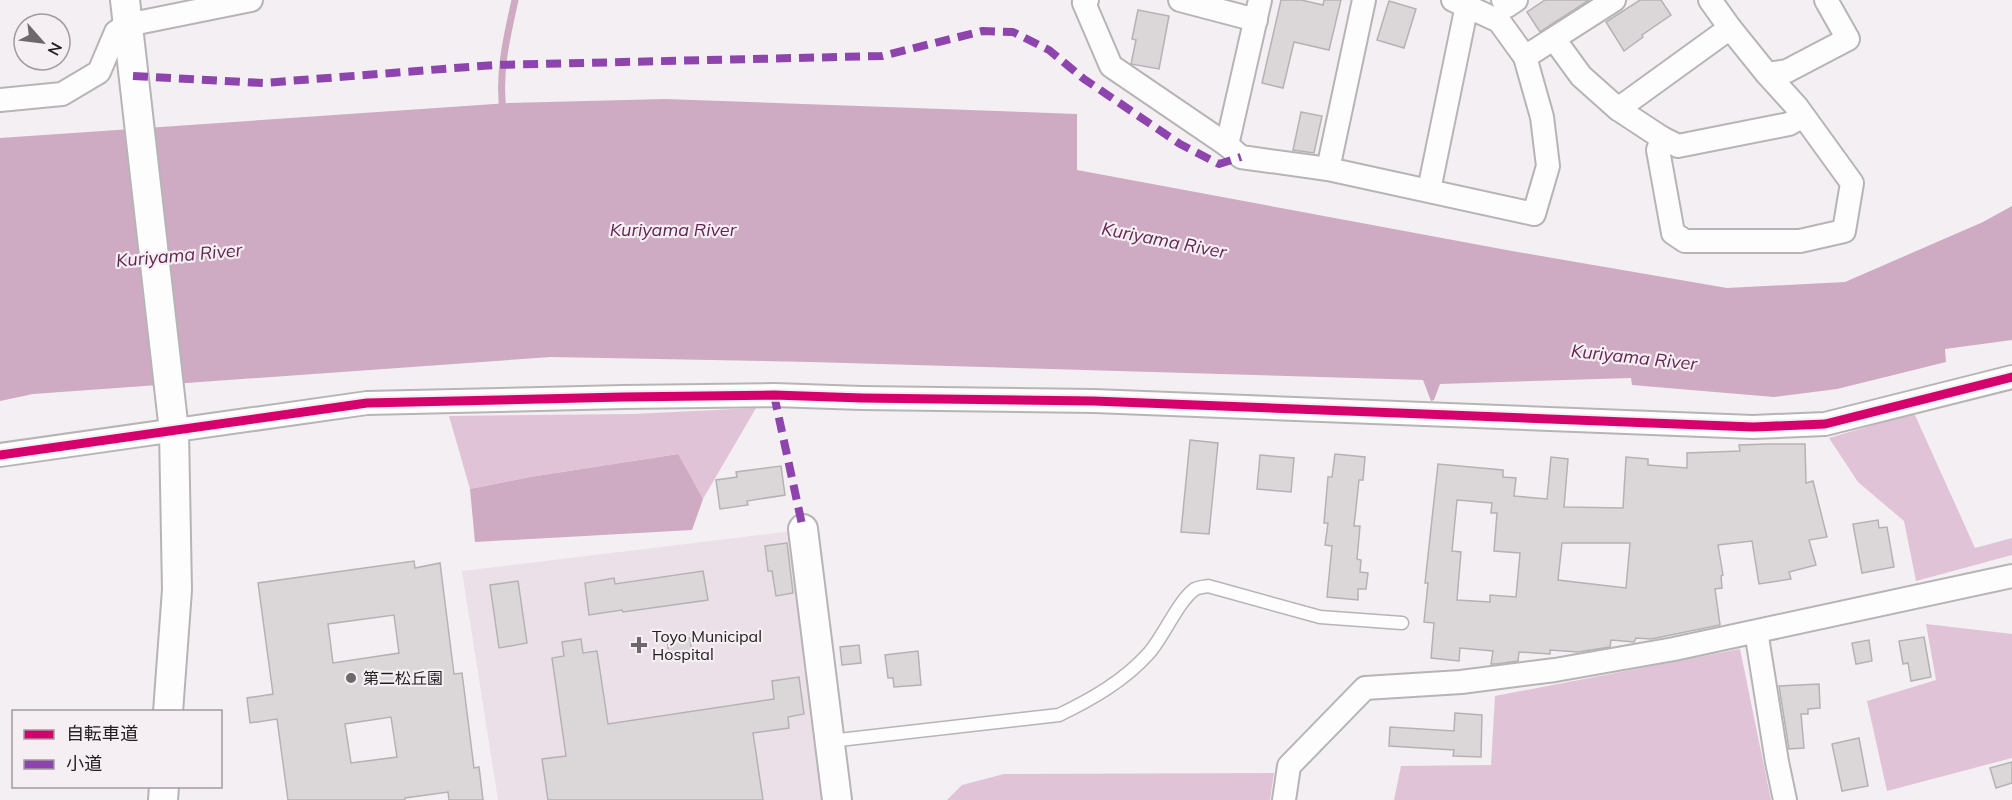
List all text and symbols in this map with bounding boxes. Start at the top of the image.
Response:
north arrow [12,12,72,72]
text: N [44,39,67,59]
water label: Kuriyama River [1100,217,1230,264]
water label: Kuriyama River [610,218,738,241]
water label: Kuriyama River [115,238,244,272]
water label: Kuriyama River [1570,339,1700,375]
place label: Toyo Municipal Hospital [652,626,762,664]
marker: Toyo Municipal Hospital [630,636,648,654]
place label: 第二松丘園 [363,668,443,688]
marker: 第二松丘園 [344,671,358,685]
legend [12,710,222,788]
text: 自転車道 [66,722,138,745]
text: 小道 [66,752,102,775]

